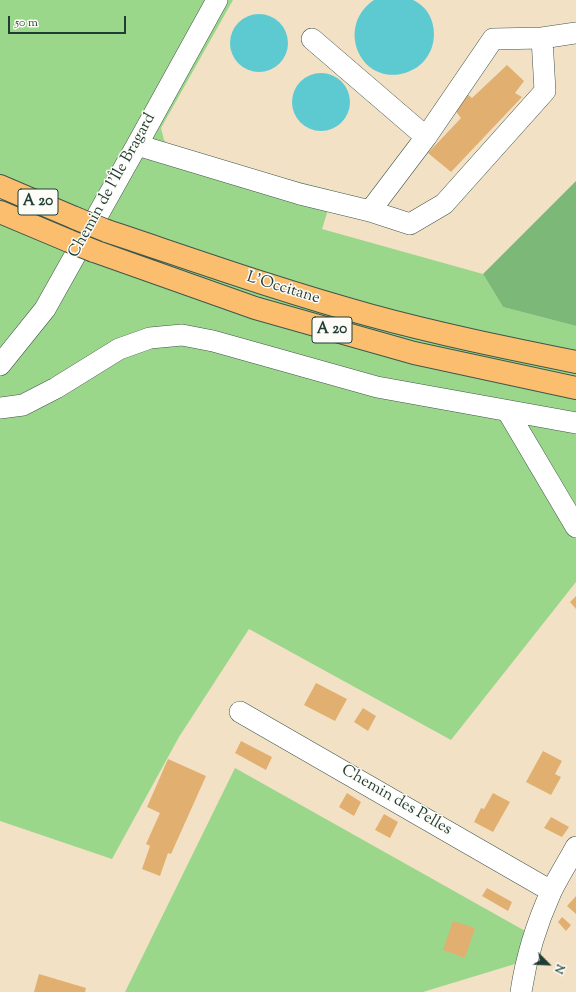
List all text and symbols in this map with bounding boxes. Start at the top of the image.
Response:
scale bar [10,8,128,34]
text: 50 m [15,14,38,32]
street label: Chemin de l'Île Bragard [65,110,161,262]
road number: A 20 [18,189,58,215]
street label: L'Occitane [244,269,322,309]
road number: A 20 [312,317,352,343]
street label: Chemin des Pelles [337,762,455,840]
north arrow [528,944,568,984]
text: N [550,962,568,976]

